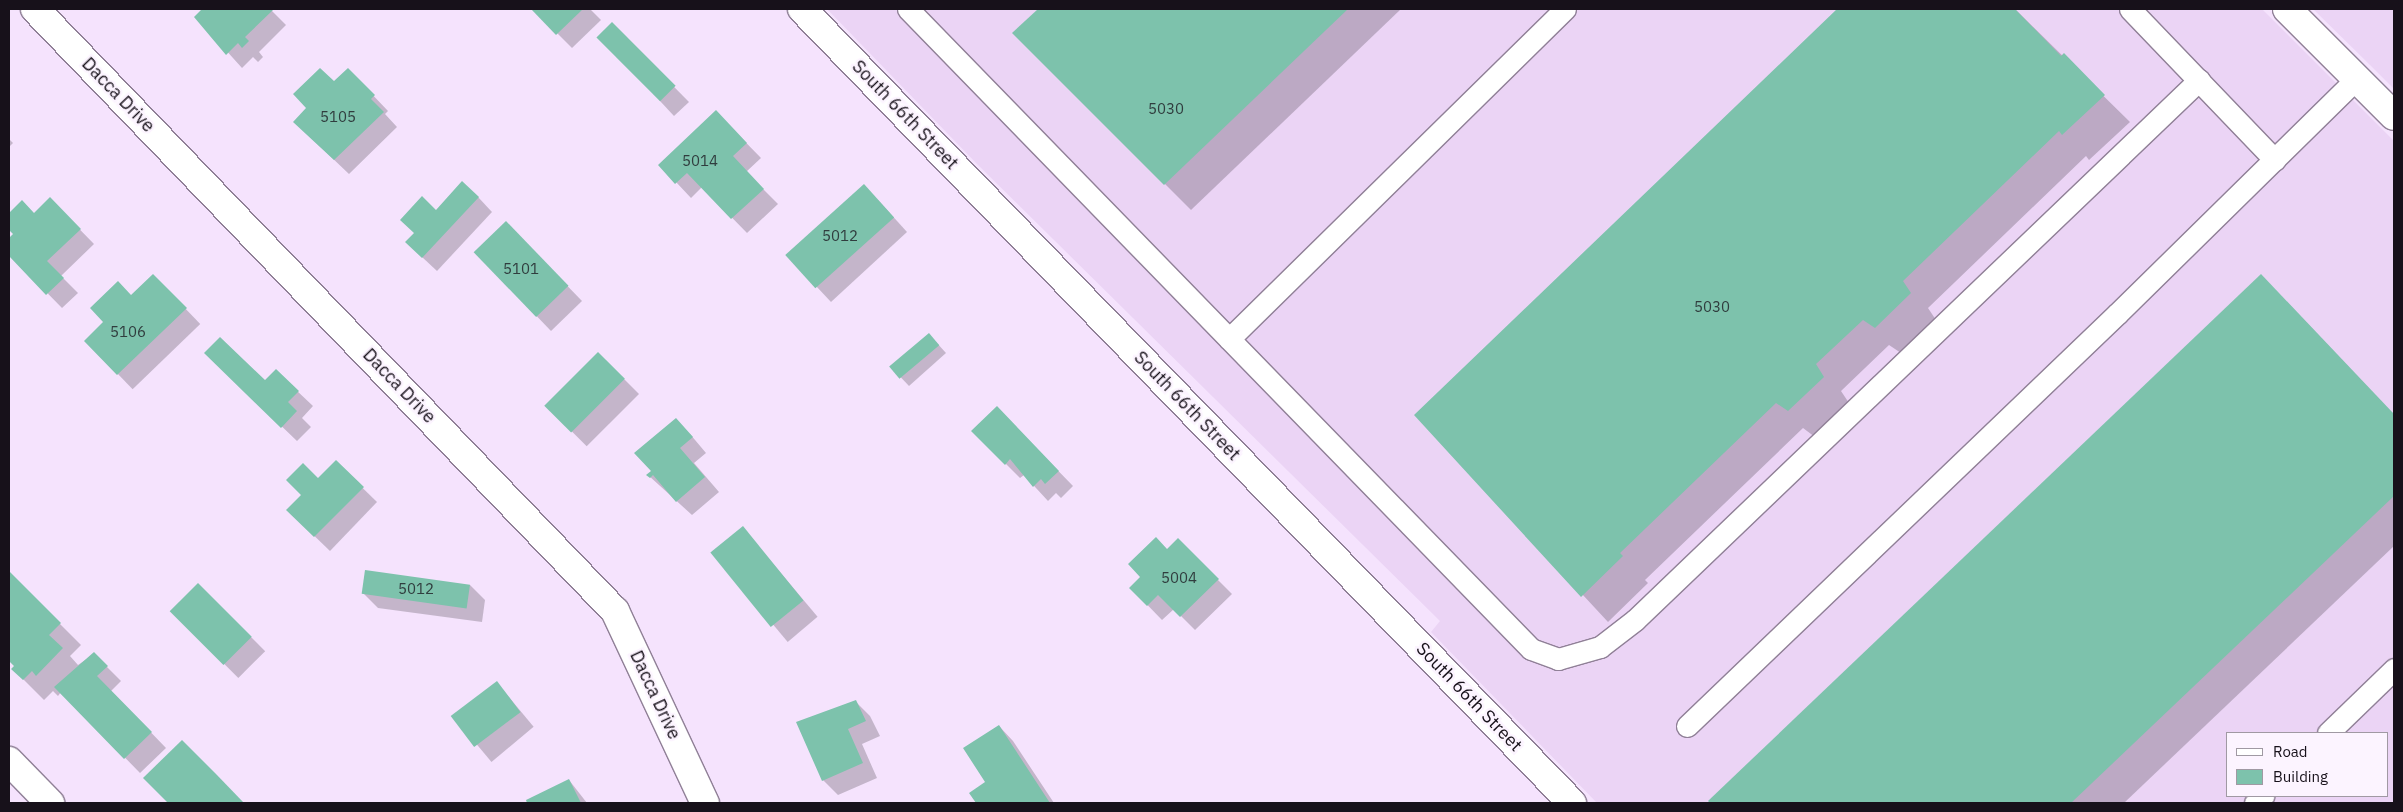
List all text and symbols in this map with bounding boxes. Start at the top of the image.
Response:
street label: Dacca Drive [77,53,159,137]
street label: South 66th Street [847,56,963,174]
house number: 5030 [1148,100,1184,118]
house number: 5105 [320,108,356,126]
house number: 5014 [682,152,718,170]
house number: 5012 [822,227,858,245]
house number: 5101 [503,260,539,278]
house number: 5030 [1694,298,1730,316]
house number: 5106 [110,323,146,341]
street label: Dacca Drive [358,344,440,428]
street label: South 66th Street [1129,347,1245,465]
house number: 5004 [1161,569,1197,587]
house number: 5012 [398,580,434,598]
street label: South 66th Street [1411,638,1527,756]
street label: Dacca Drive [625,647,685,743]
legend [2226,732,2388,797]
text: Road [2273,742,2308,761]
text: Building [2273,767,2328,786]

